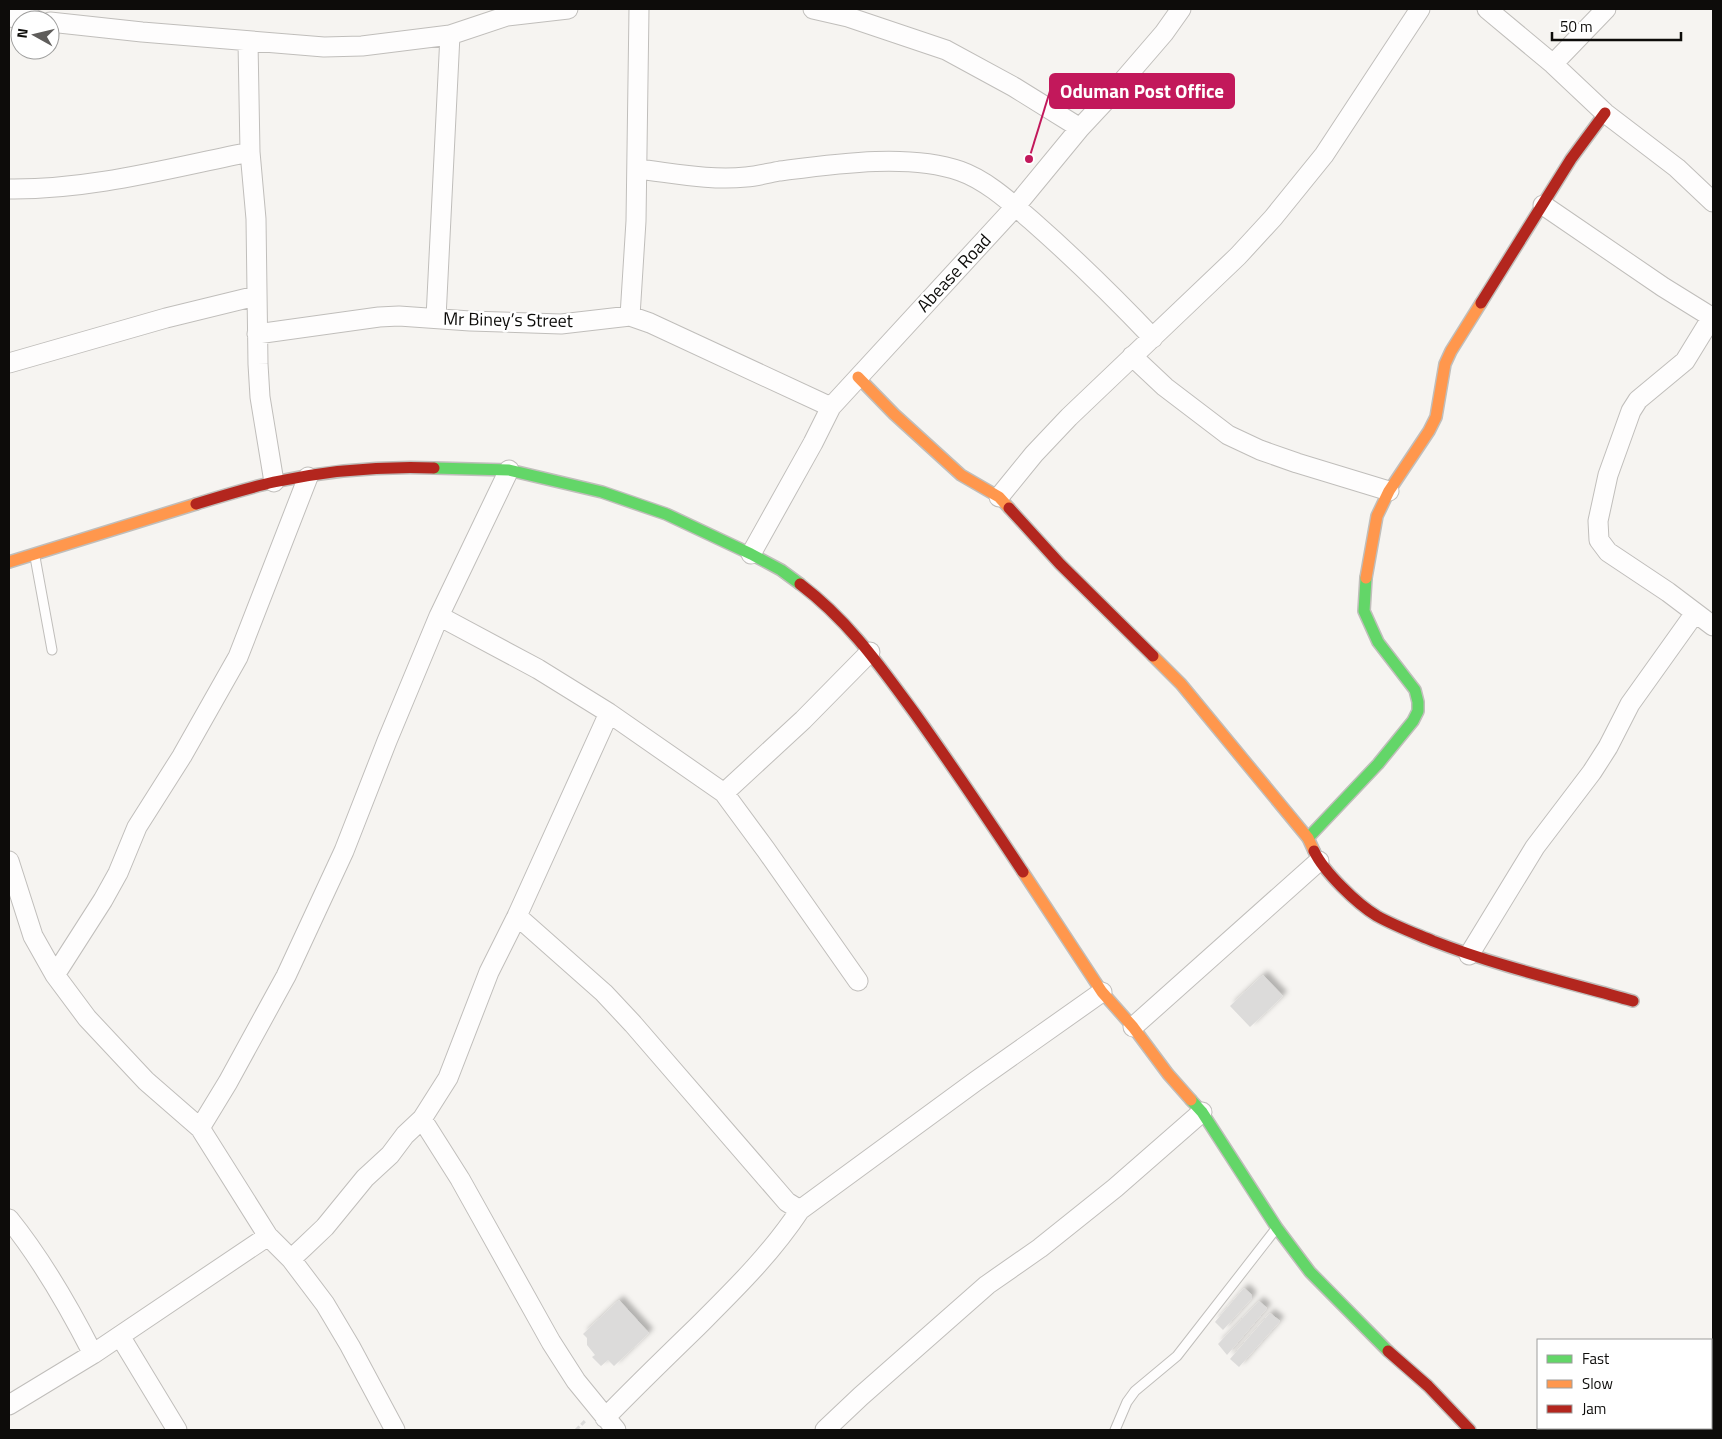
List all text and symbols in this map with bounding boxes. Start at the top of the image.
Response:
north arrow [10,10,60,60]
scale bar [1552,10,1681,42]
text: 50 m [1560,15,1593,38]
text: N [11,27,33,39]
callout: Oduman Post Office [1050,74,1234,108]
text: Oduman Post Office [1060,76,1224,105]
street label: Abease Road [910,227,997,318]
street label: Mr Biney’s Street [443,305,574,334]
legend [1537,1339,1712,1429]
text: Fast [1582,1347,1610,1370]
text: Slow [1582,1372,1613,1395]
text: Jam [1582,1397,1606,1420]

